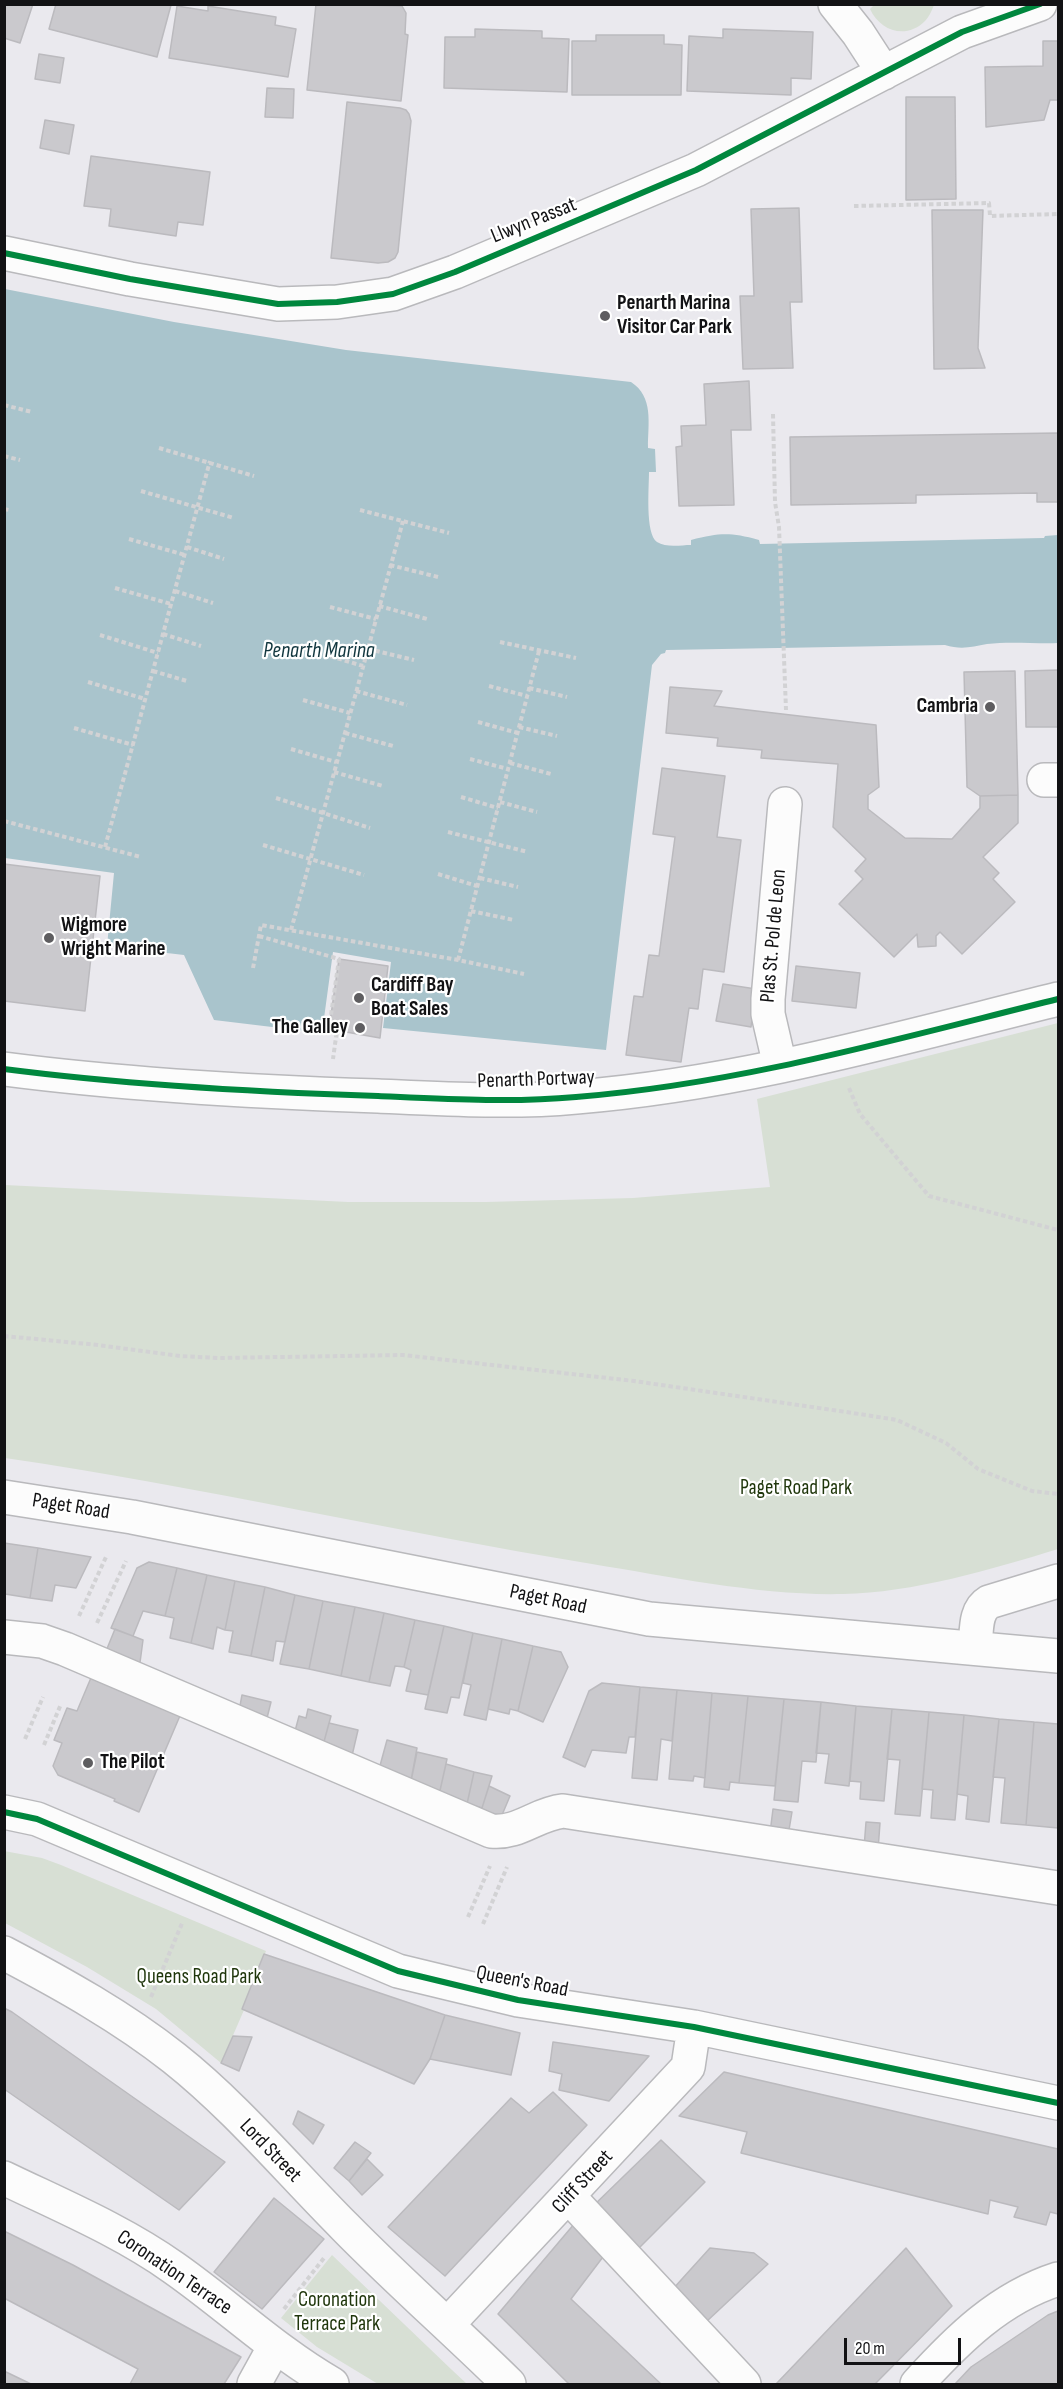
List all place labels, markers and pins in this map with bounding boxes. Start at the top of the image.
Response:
place label: Penarth Marina Visitor Car Park [617,291,732,341]
marker: Penarth Marina Visitor Car Park [598,309,612,323]
place label: Cambria [916,694,978,720]
marker: Cambria [983,700,997,714]
place label: Wigmore Wright Marine [61,913,166,963]
marker: Wigmore Wright Marine [42,931,56,945]
place label: Cardiff Bay Boat Sales [371,973,454,1023]
marker: Cardiff Bay Boat Sales [352,991,366,1005]
place label: The Galley [272,1015,348,1041]
marker: The Galley [353,1021,367,1035]
place label: The Pilot [100,1750,165,1776]
marker: The Pilot [81,1756,95,1770]

